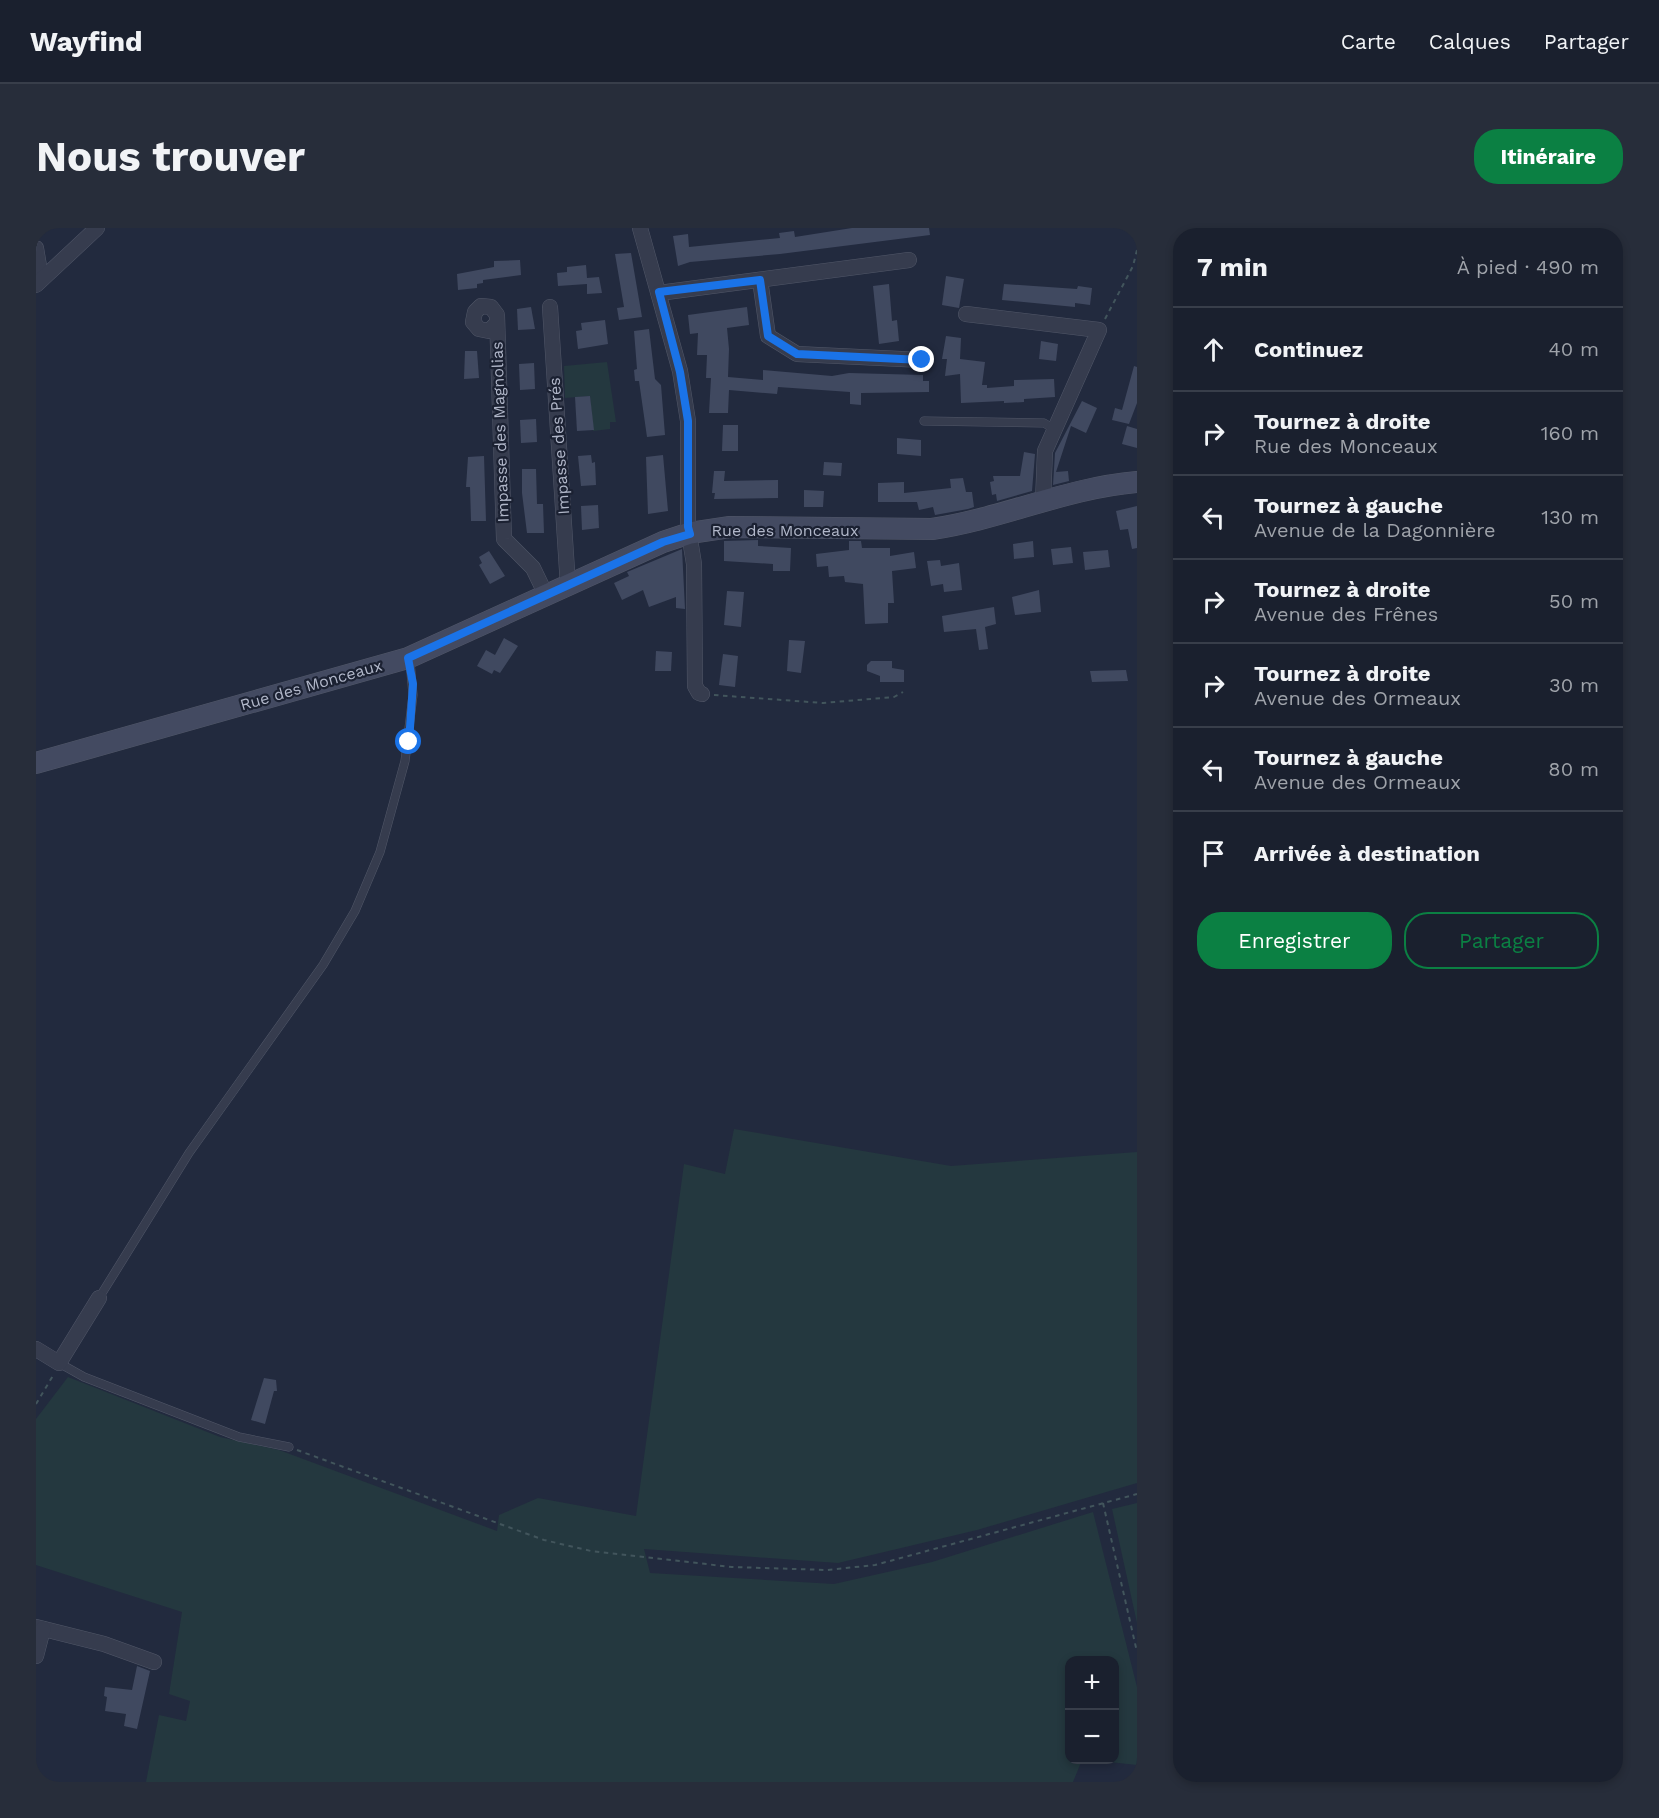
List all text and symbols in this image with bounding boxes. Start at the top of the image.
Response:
text: Wayfind [30,25,143,58]
text: Carte [1341,29,1396,54]
text: Calques [1429,29,1511,54]
text: Partager [1544,29,1629,54]
button: Itinéraire [1474,129,1623,184]
text: Nous trouver [36,132,305,181]
text: 7 min [1197,252,1268,282]
text: À pied · 490 m [1457,255,1599,279]
icon: ahead [1197,333,1230,366]
text: Continuez [1254,337,1363,362]
text: 40 m [1548,337,1599,361]
street label: Impasse des Magnolias [487,341,513,523]
route end [908,346,934,372]
street label: Impasse des Prés [545,377,573,515]
text: Tournez à droite [1254,409,1431,434]
icon: right [1197,417,1230,450]
text: 160 m [1541,421,1599,445]
text: Rue des Monceaux [1254,434,1438,458]
text: Tournez à gauche [1254,493,1443,518]
icon: left [1197,501,1230,534]
text: 130 m [1541,505,1599,529]
text: Avenue de la Dagonnière [1254,518,1496,542]
street label: Rue des Monceaux [712,521,858,540]
text: Tournez à droite [1254,577,1431,602]
icon: right [1197,585,1230,618]
text: 50 m [1549,589,1599,613]
text: Avenue des Frênes [1254,602,1438,626]
street label: Rue des Monceaux [238,656,384,714]
text: Tournez à droite [1254,661,1431,686]
icon: right [1197,669,1230,702]
text: 30 m [1549,673,1599,697]
text: Avenue des Ormeaux [1254,686,1461,710]
route start [395,728,421,754]
text: Tournez à gauche [1254,745,1443,770]
icon: left [1197,753,1230,786]
text: 80 m [1548,757,1599,781]
text: Avenue des Ormeaux [1254,770,1461,794]
icon: arrive [1197,837,1230,870]
text: Arrivée à destination [1254,841,1480,866]
button: Enregistrer [1197,912,1392,969]
button: Partager [1404,912,1599,969]
map controls [1065,1656,1119,1764]
button: + [1065,1656,1119,1710]
button: − [1065,1710,1119,1764]

